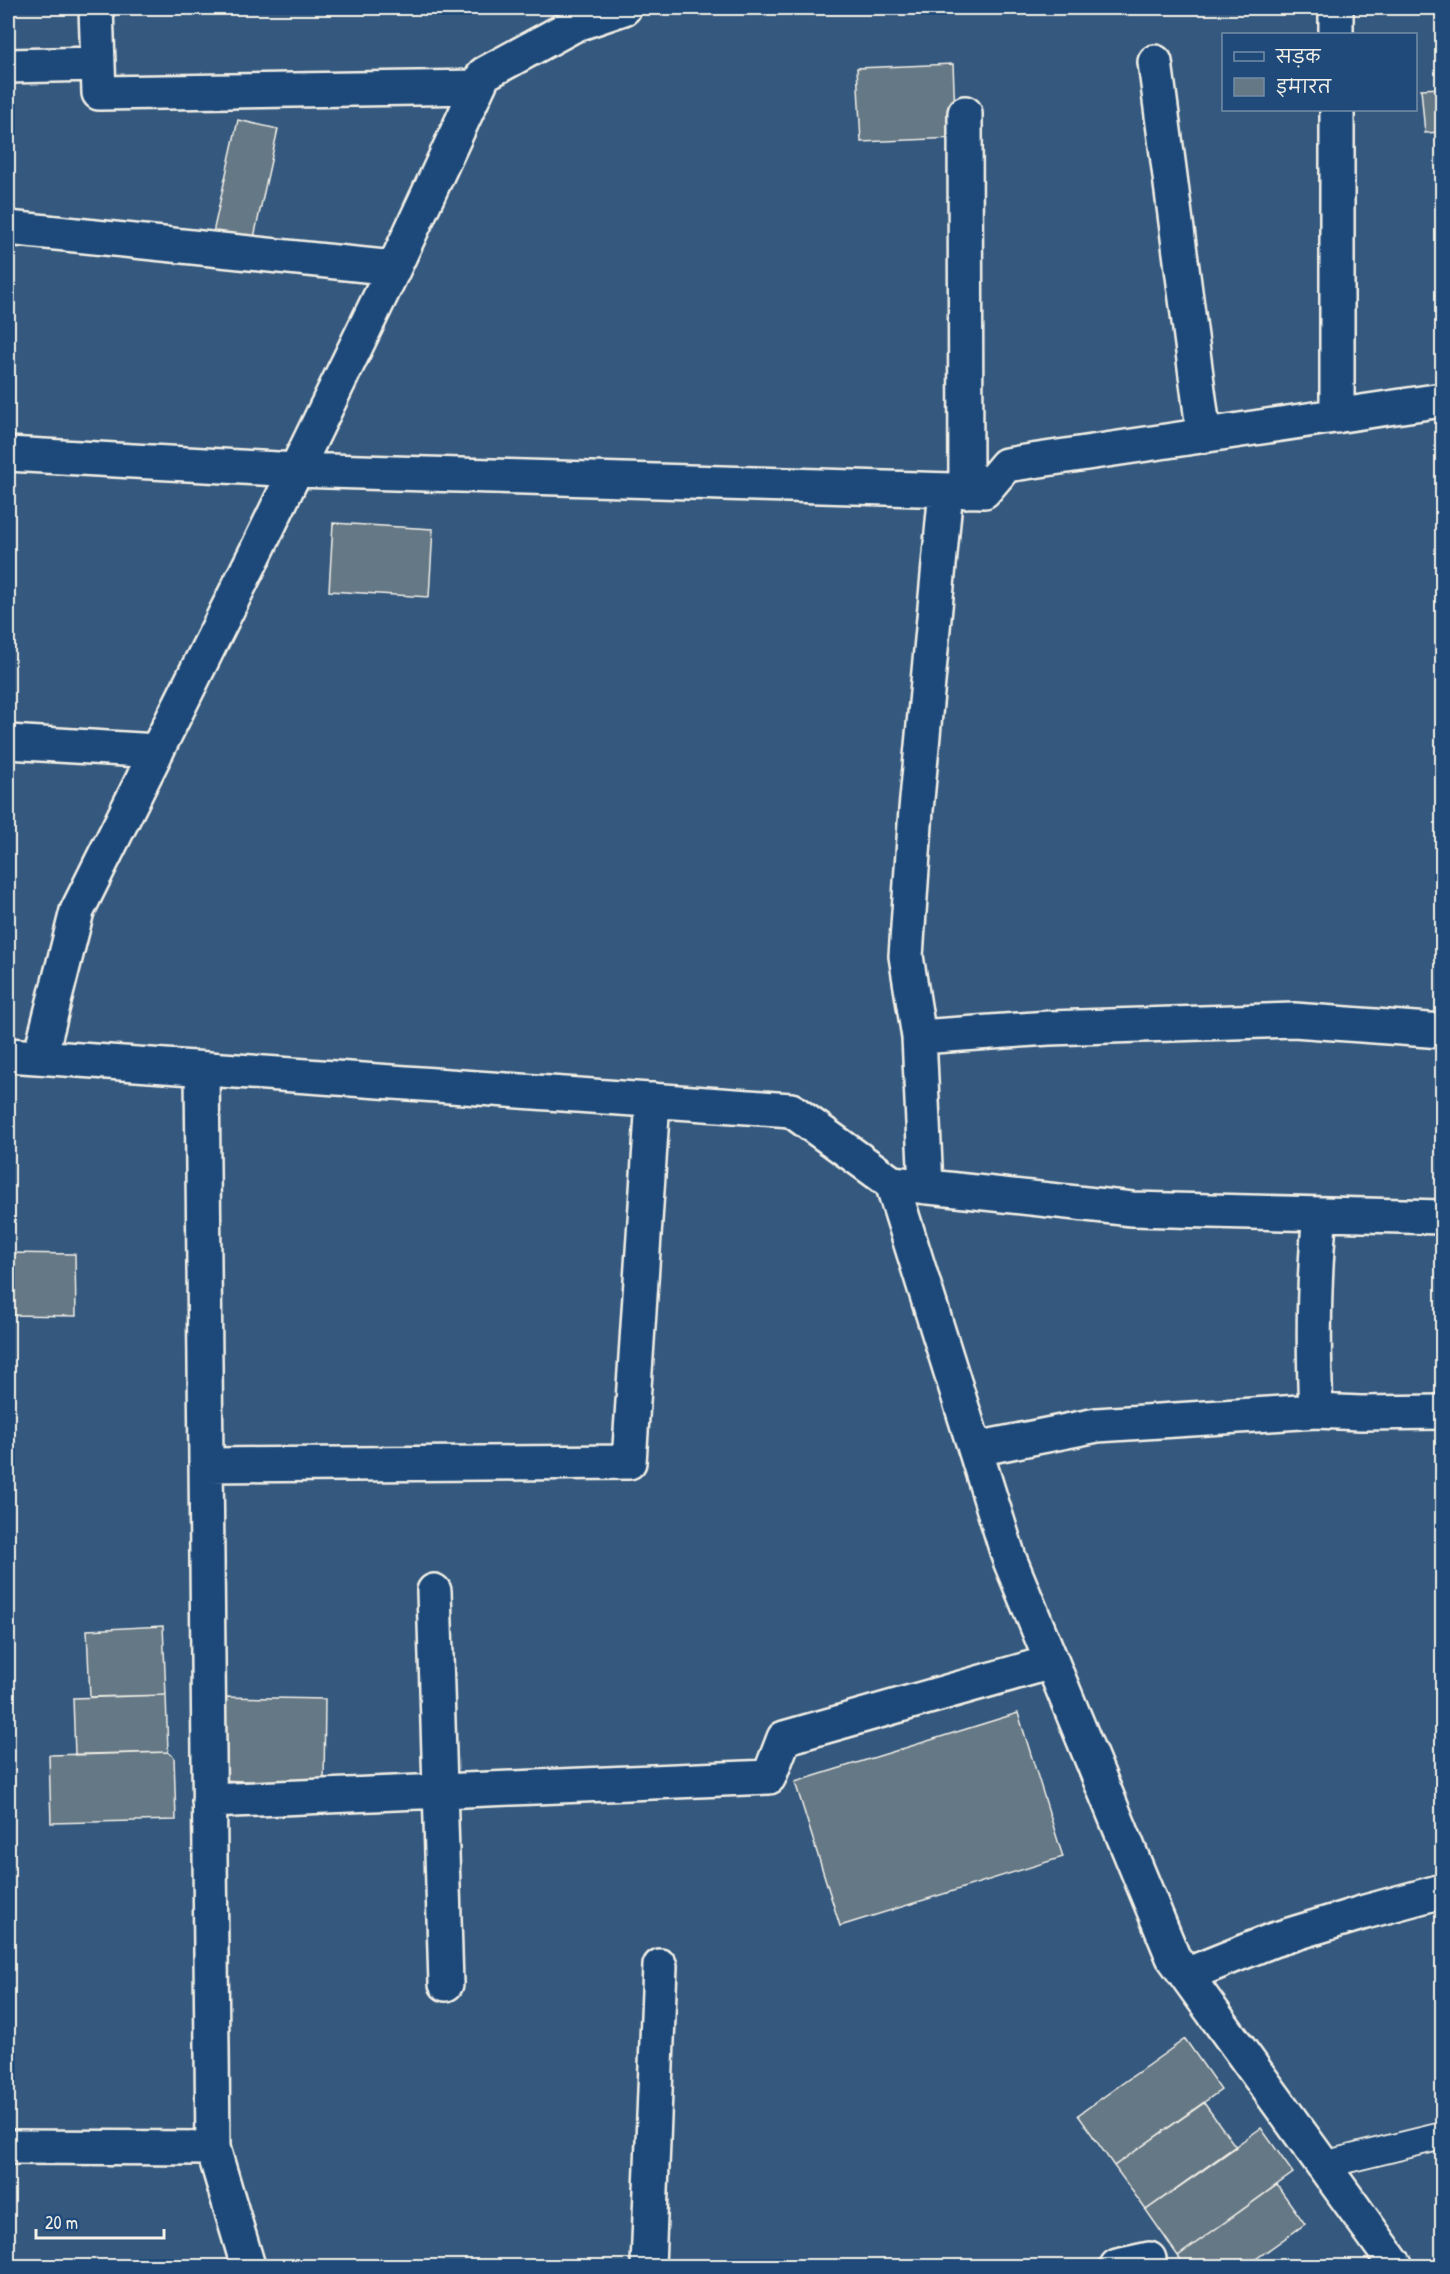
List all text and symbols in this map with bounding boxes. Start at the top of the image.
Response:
legend [1222,33,1417,111]
text: सड़क [1275,44,1321,69]
text: इमारत [1276,74,1332,99]
scale bar [36,2202,164,2240]
text: 20 m [45,2210,78,2235]

